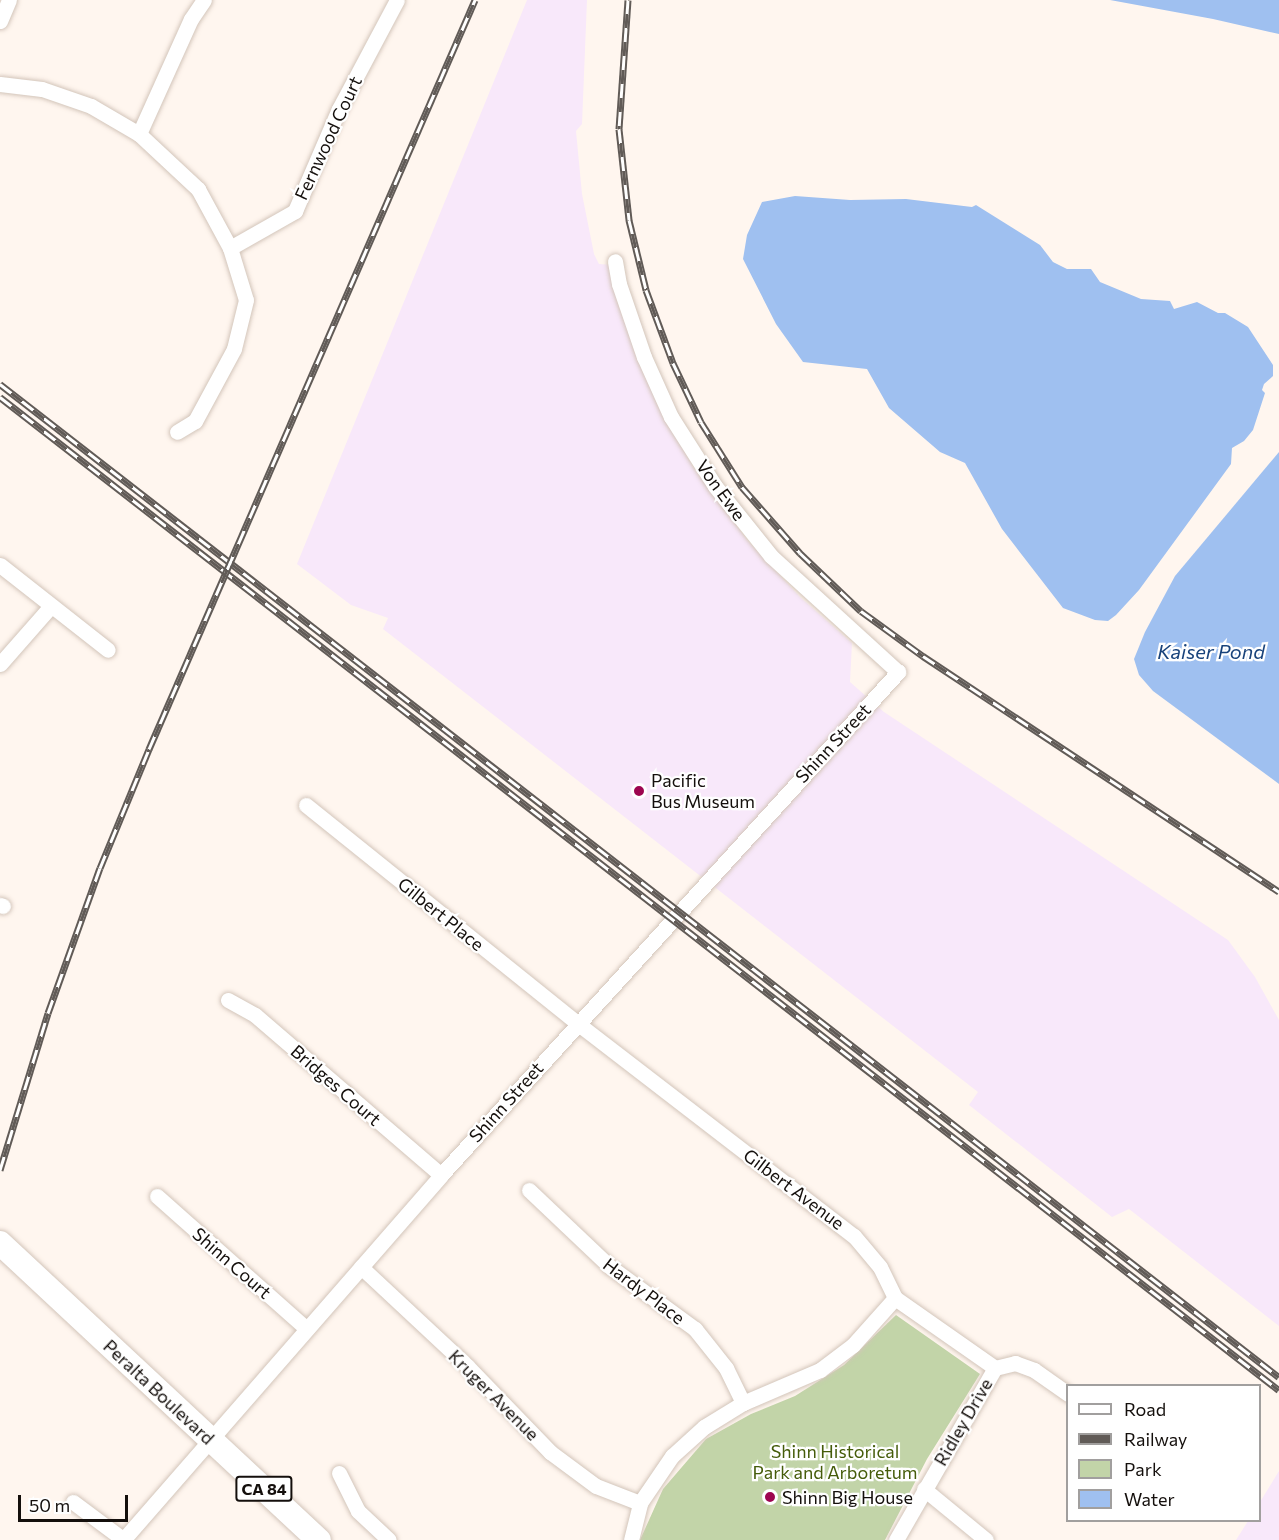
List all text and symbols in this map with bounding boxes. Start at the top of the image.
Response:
street label: Fernwood Court [290,73,366,203]
street label: Von Ewe [692,455,750,525]
water label: Kaiser Pond [1157,639,1265,663]
street label: Shinn Street [791,699,875,787]
place label: Pacific Bus Museum [651,770,755,812]
marker: Pacific Bus Museum [632,784,646,798]
street label: Gilbert Place [394,873,488,955]
street label: Bridges Court [287,1040,385,1130]
street label: Shinn Street [464,1057,548,1147]
street label: Gilbert Avenue [739,1144,849,1234]
street label: Shinn Court [188,1223,276,1303]
street label: Hardy Place [599,1253,689,1329]
street label: Peralta Boulevard [99,1335,219,1449]
street label: Kruger Avenue [444,1345,544,1445]
street label: Ridley Drive [929,1375,997,1469]
legend [1066,1384,1261,1522]
text: Road [1124,1398,1166,1420]
text: Railway [1124,1428,1187,1450]
park label: Shinn Historical Park and Arboretum [752,1441,918,1484]
text: Park [1124,1458,1162,1480]
road number: CA 84 [234,1476,294,1502]
scale bar [21,1483,130,1521]
place label: Shinn Big House [782,1486,913,1508]
text: Water [1124,1488,1175,1510]
marker: Shinn Big House [763,1490,777,1504]
text: 50 m [29,1494,70,1516]

